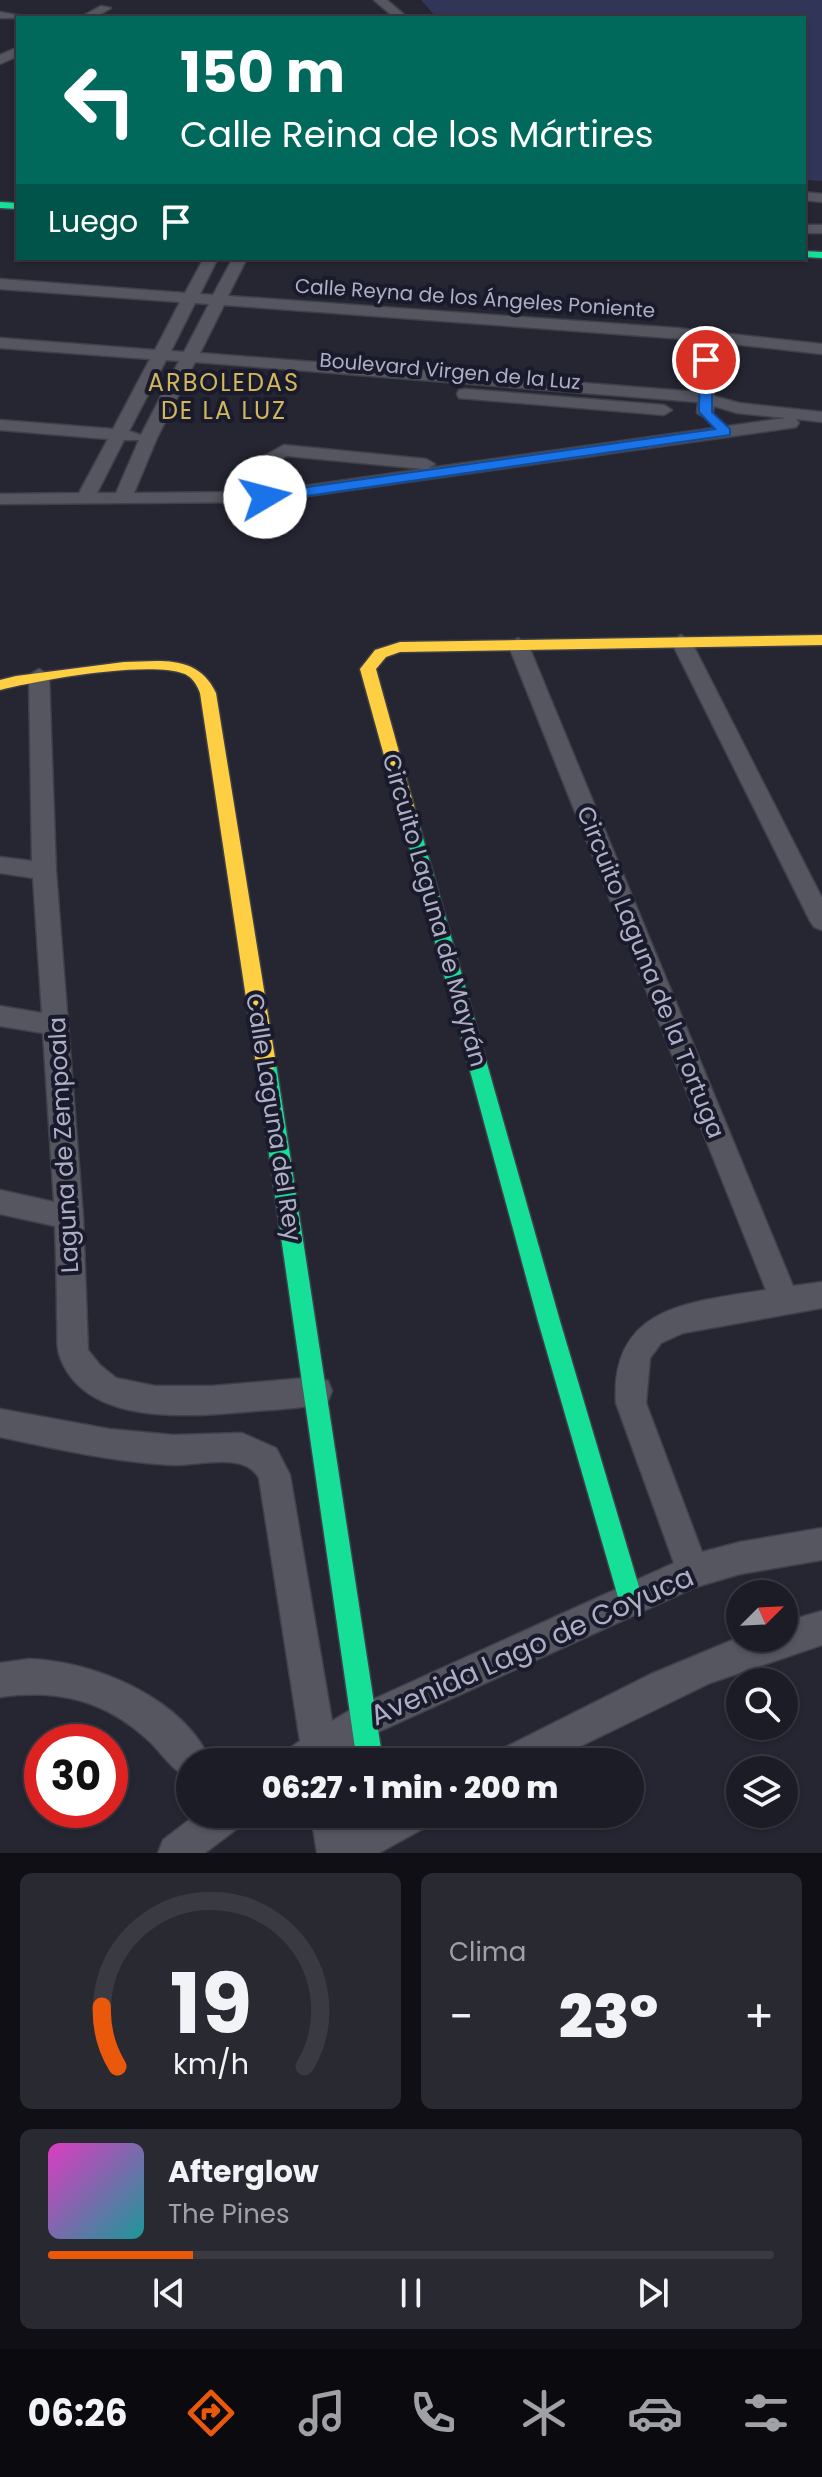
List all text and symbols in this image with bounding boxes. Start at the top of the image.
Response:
text: 150 m [180,33,345,112]
icon: left [48,48,152,152]
text: Calle Reina de los Mártires [180,109,654,160]
text: Luego [48,200,138,243]
icon: arrive [154,200,198,244]
street label: Calle Reyna de los Ángeles Poniente [294,271,656,325]
pin [672,326,740,394]
icon: arrive [684,338,728,382]
street label: Boulevard Virgen de la Luz [318,346,582,396]
district label: ARBOLEDAS DE LA LUZ [148,366,300,427]
position arrow [223,455,307,539]
street label: Circuito Laguna de Mayrán [374,750,496,1070]
street label: Circuito Laguna de la Tortuga [569,801,733,1143]
street label: Calle Laguna del Rey [238,991,310,1244]
street label: Laguna de Zempoala [40,1016,86,1274]
street label: Avenida Lago de Coyuca [364,1557,700,1735]
north arrow [726,1580,798,1652]
map controls [726,1580,798,1828]
button: search [726,1668,798,1740]
speed limit sign: 30 [24,1724,128,1828]
button: layers [726,1756,798,1828]
text: 06:27 · 1 min · 200 m [262,1766,558,1809]
text: Clima [449,1934,526,1970]
text: 19 [169,1946,252,2062]
text: 23° [559,1975,658,2059]
text: − [449,1986,473,2047]
text: + [744,1986,774,2047]
text: km/h [172,2044,249,2084]
text: Afterglow [168,2150,319,2193]
text: The Pines [168,2196,290,2232]
icon: previous [147,2271,191,2315]
icon: pause [389,2271,433,2315]
icon: next [631,2271,675,2315]
icon: directions [183,2385,239,2441]
icon: music [294,2385,350,2441]
icon: phone [405,2385,461,2441]
icon: climate [516,2385,572,2441]
icon: car [627,2385,683,2441]
icon: filters [738,2385,794,2441]
text: 06:26 [28,2388,128,2439]

